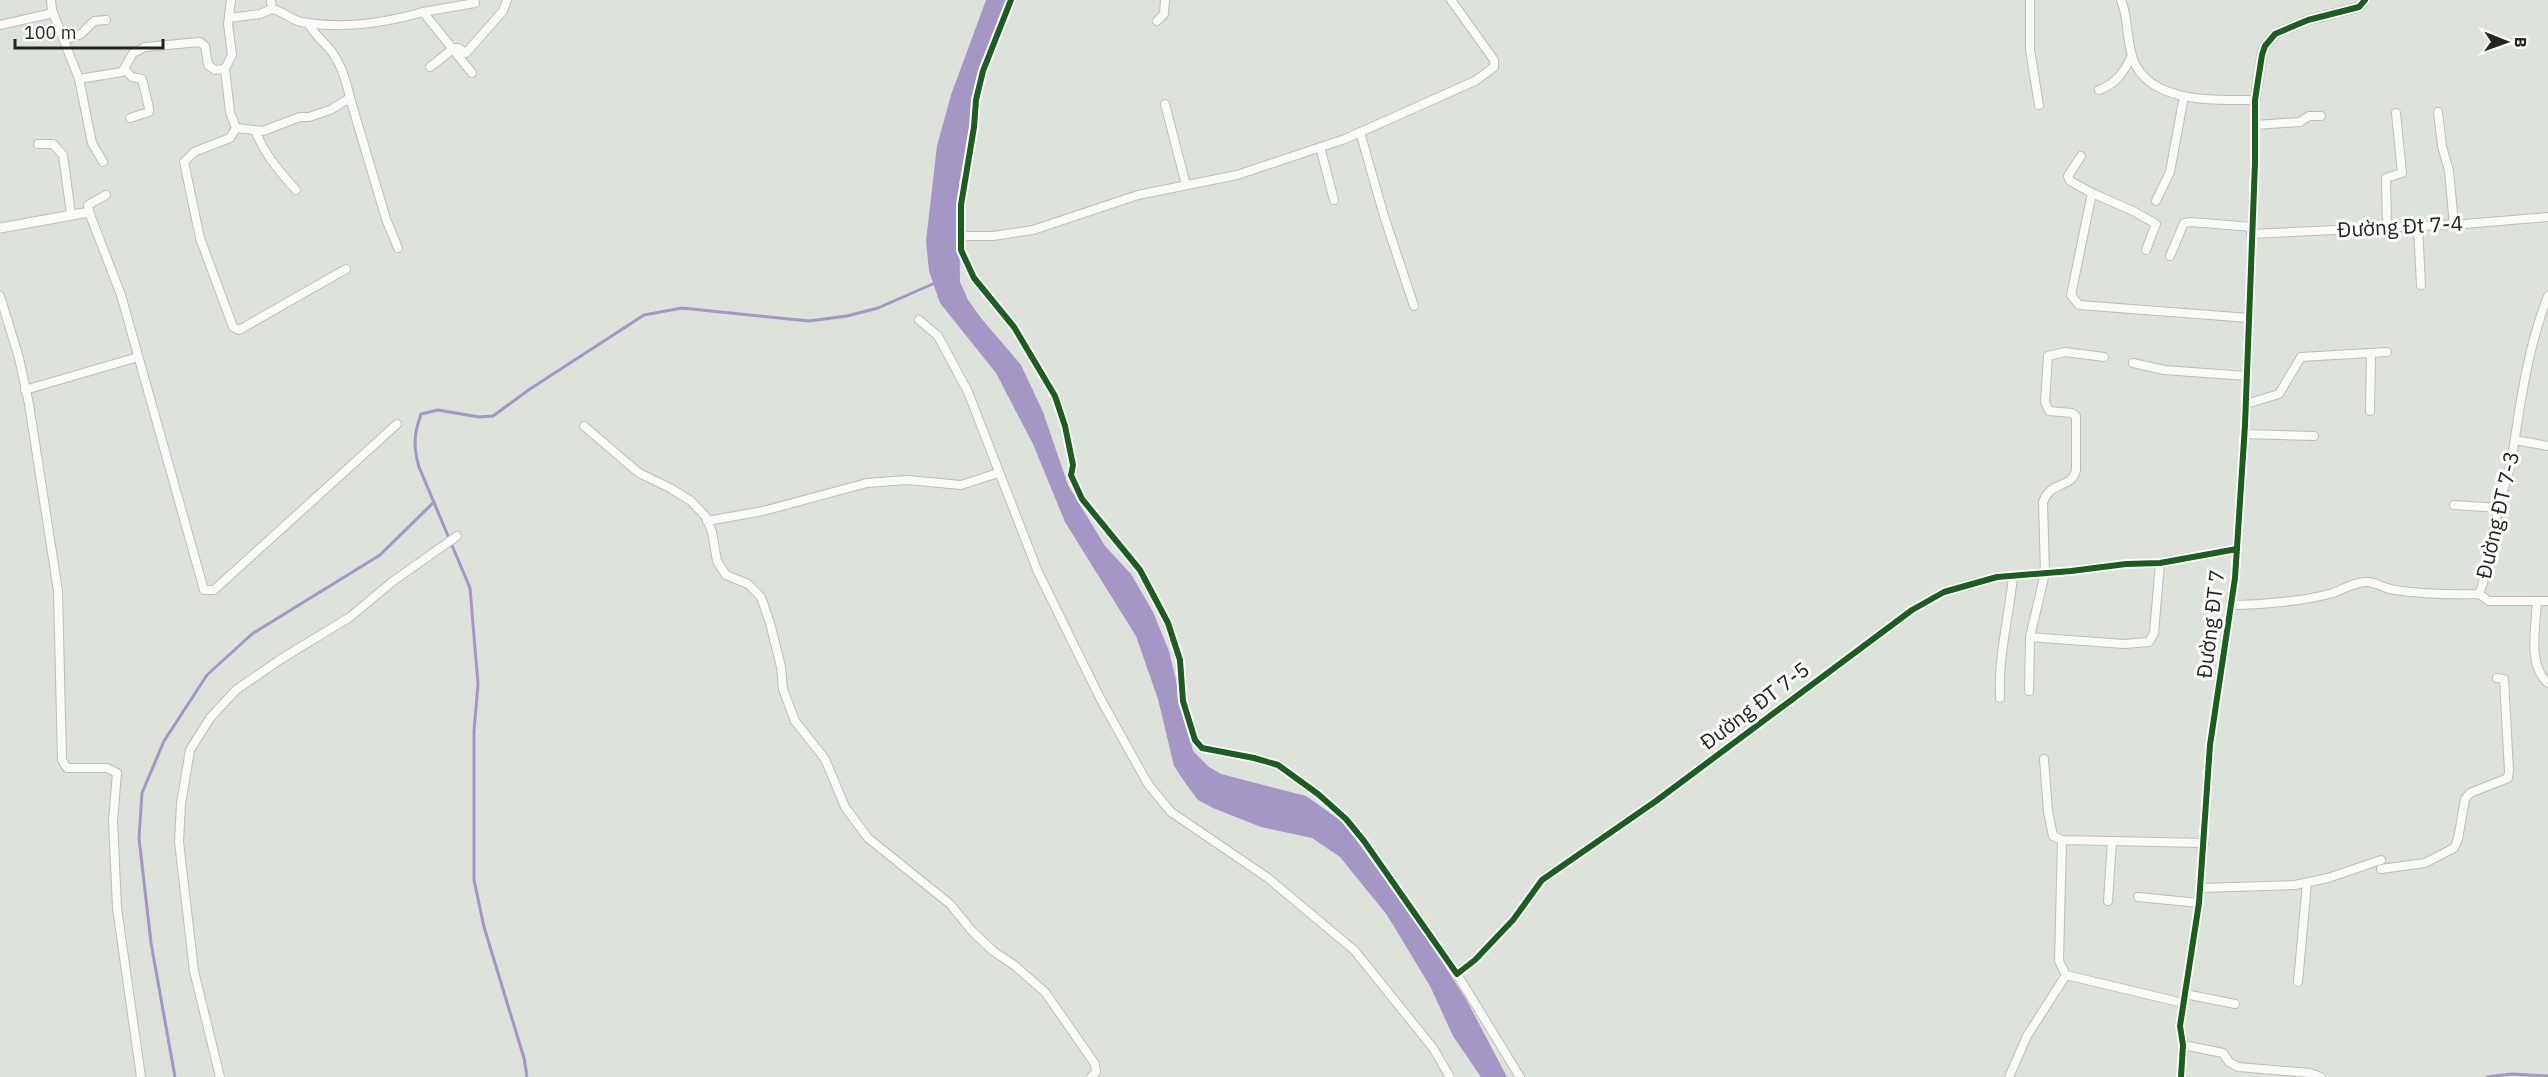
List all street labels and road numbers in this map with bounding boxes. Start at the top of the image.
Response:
street label: Đường Đt 7-4 [2336,209,2464,243]
street label: Đường ĐT 7-3 [2469,448,2525,581]
street label: Đường ĐT 7 [2189,568,2231,680]
street label: Đường ĐT 7-5 [1694,655,1815,755]

